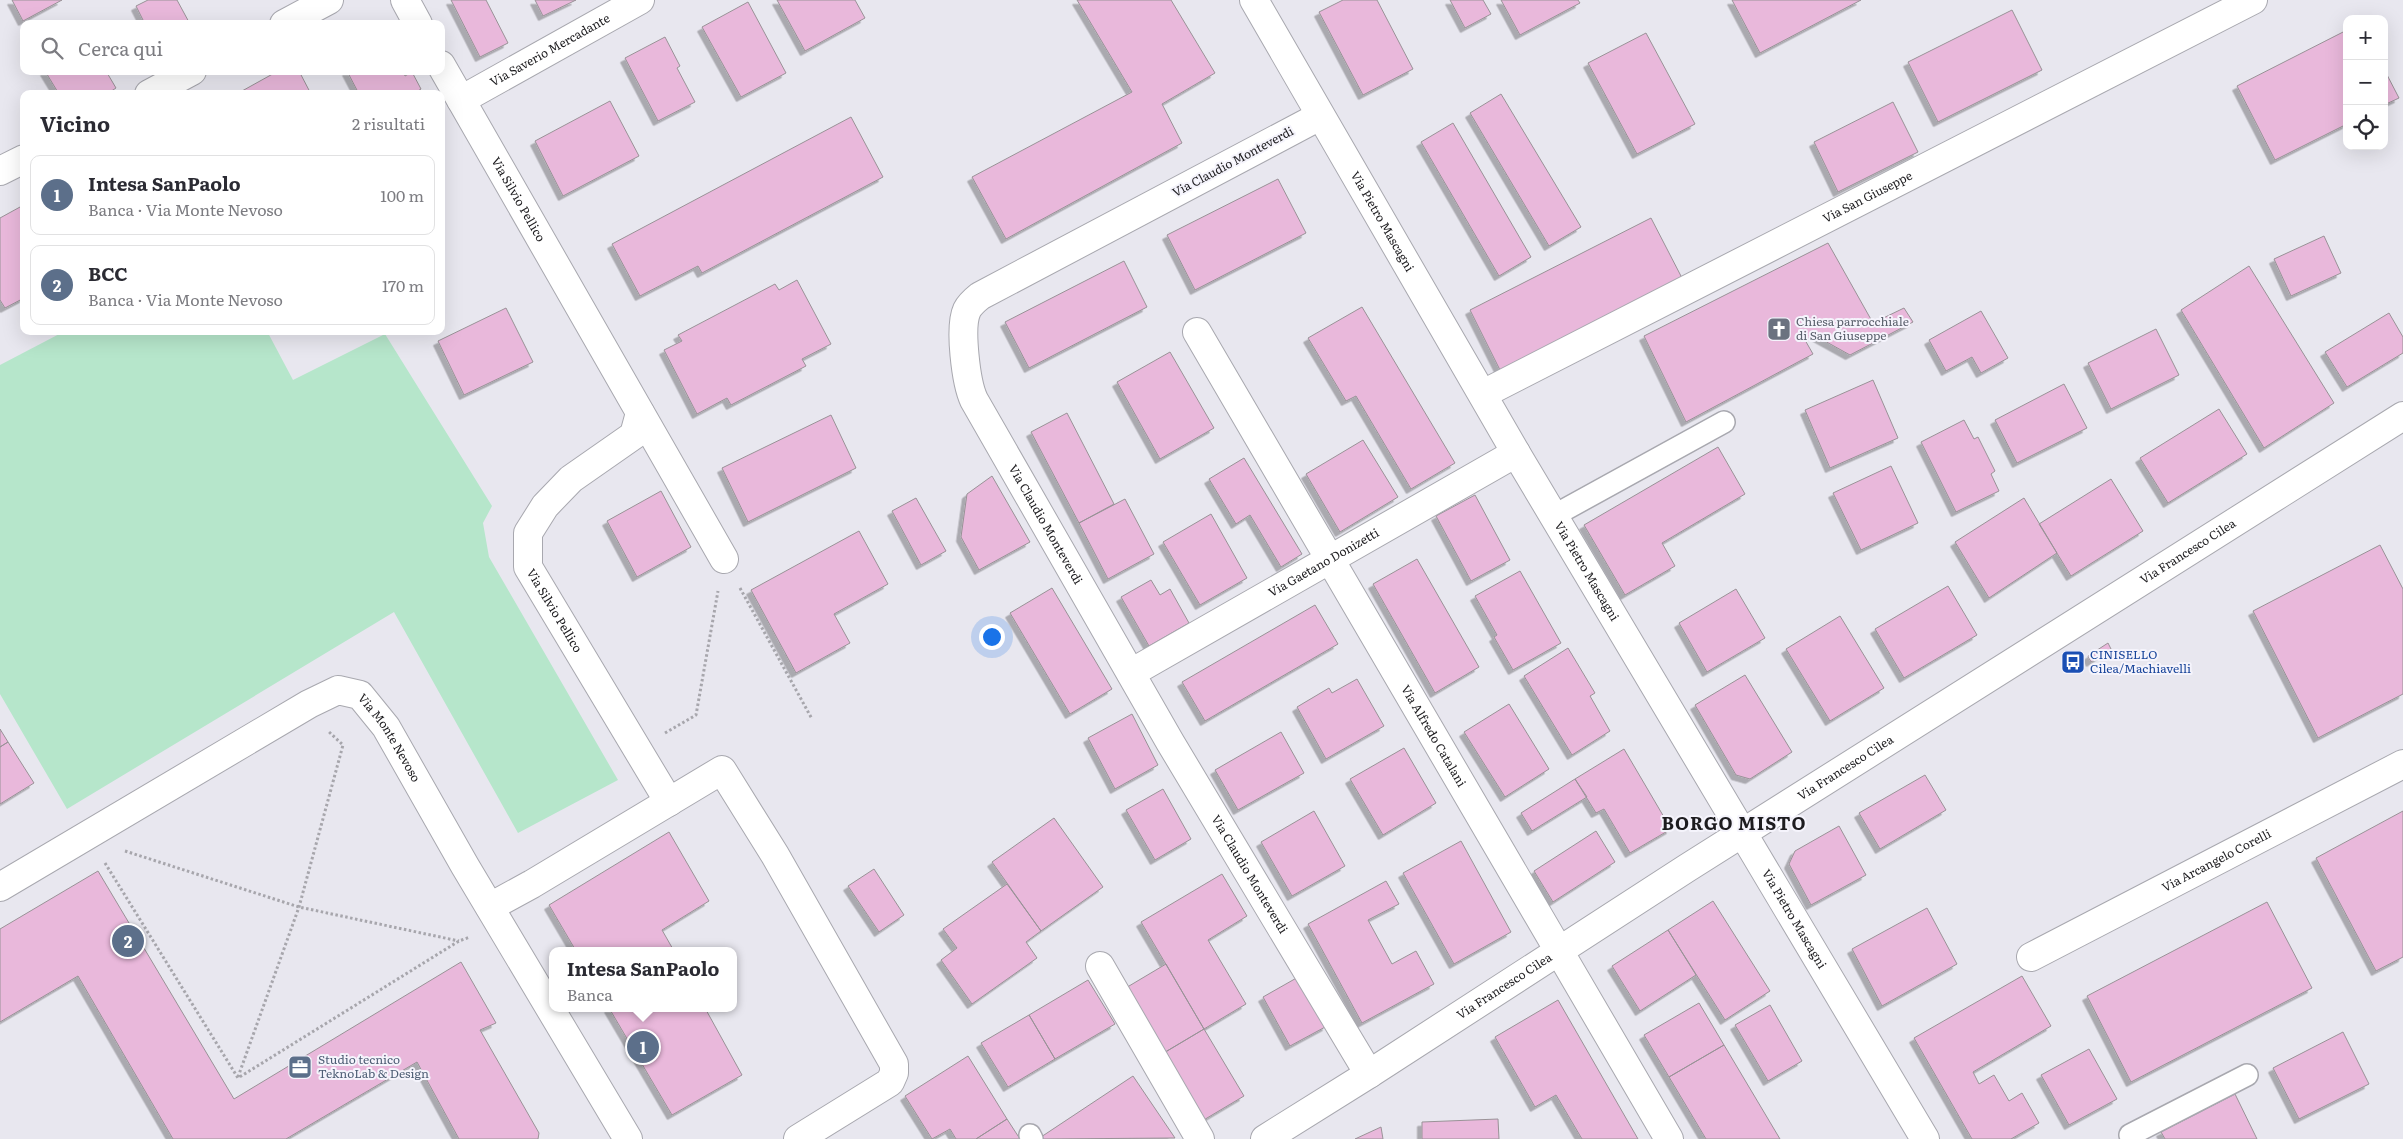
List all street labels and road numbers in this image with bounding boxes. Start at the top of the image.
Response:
street label: Via Saverio Mercadante [486,9,613,90]
street label: Via Claudio Monteverdi [1169,121,1297,201]
street label: Via Silvio Pellico [487,153,550,245]
street label: Via San Giuseppe [1819,166,1915,227]
street label: Via Pietro Mascagni [1347,168,1419,275]
street label: Via Claudio Monteverdi [1005,461,1088,587]
street label: Via Francesco Cilea [2136,514,2239,588]
street label: Via Pietro Mascagni [1551,518,1624,624]
street label: Via Gaetano Donizetti [1264,523,1382,601]
street label: Via Silvio Pellico [523,565,587,656]
street label: Via Alfredo Catalani [1397,681,1471,790]
street label: Via Monte Nevoso [354,689,426,785]
street label: Via Francesco Cilea [1793,730,1897,804]
street label: Via Claudio Monteverdi [1208,811,1293,937]
street label: Via Arcangelo Corelli [2158,824,2274,896]
street label: Via Pietro Mascagni [1758,865,1831,972]
street label: Via Francesco Cilea [1453,948,1556,1023]

